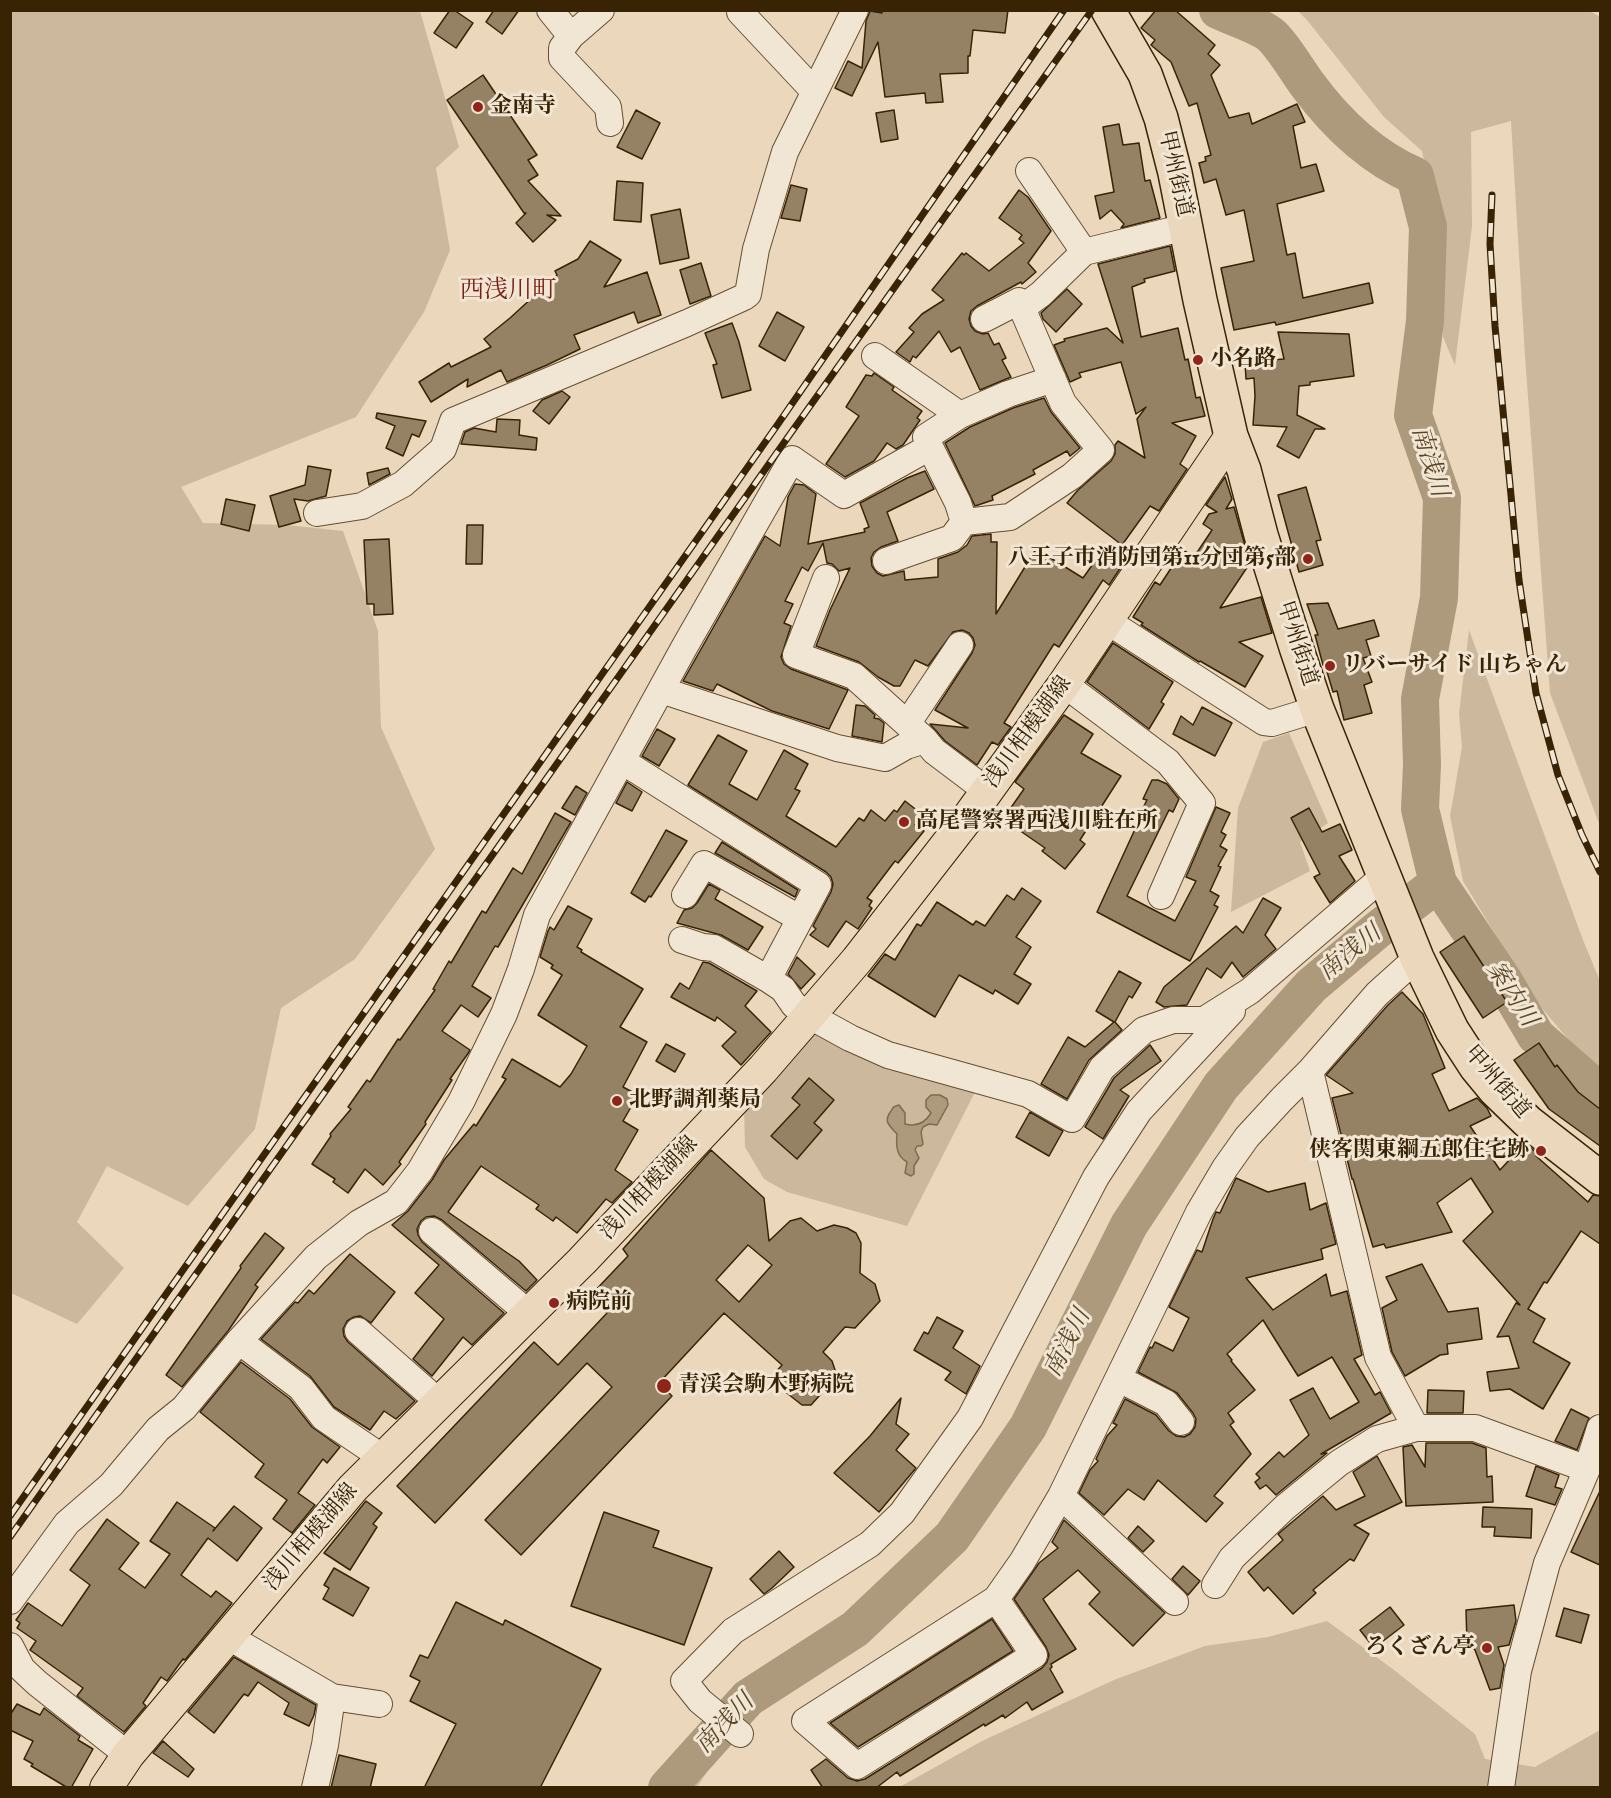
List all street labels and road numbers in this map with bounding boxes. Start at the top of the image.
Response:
street label: 甲州街道 [1151,128,1197,220]
street label: 甲州街道 [1270,598,1322,690]
street label: 浅川相模湖線 [980,672,1078,794]
street label: 甲州街道 [1457,1041,1535,1125]
street label: 浅川相模湖線 [595,1132,705,1246]
street label: 浅川相模湖線 [259,1479,365,1597]

